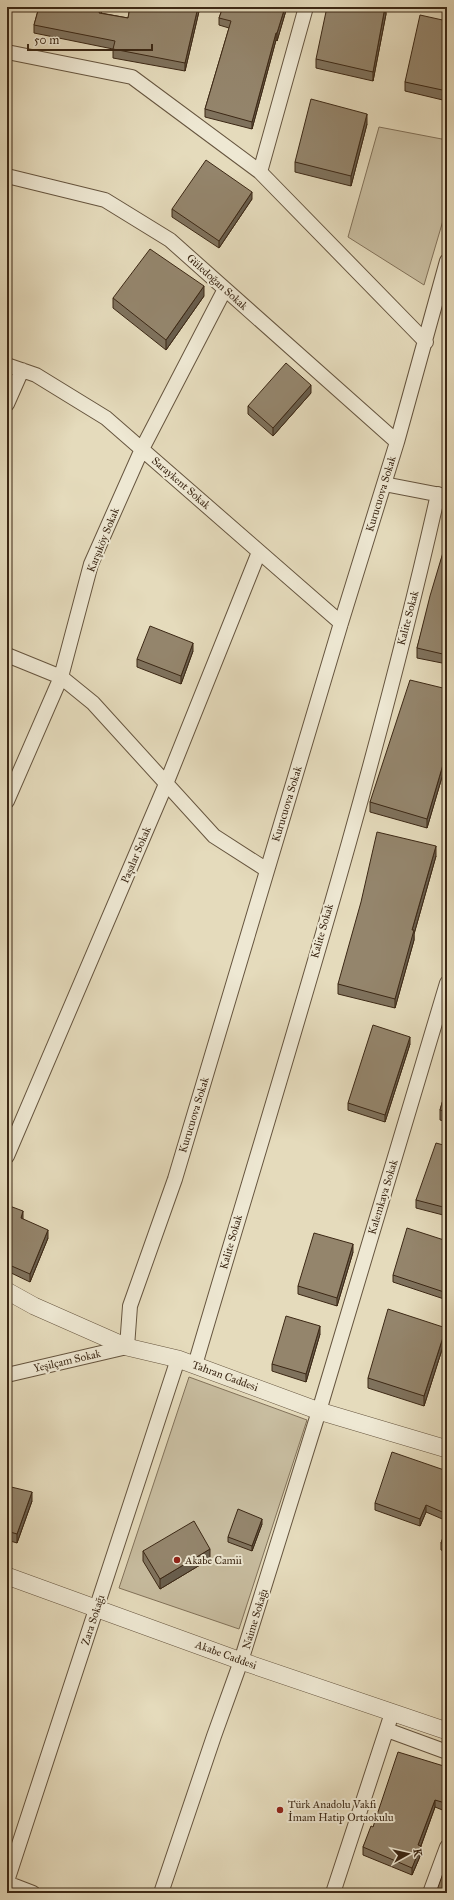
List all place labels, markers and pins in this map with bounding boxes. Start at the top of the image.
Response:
place label: Akabe Camii [184,1554,242,1567]
marker: Akabe Camii [172,1555,182,1565]
place label: Türk Anadolu Vakfı İmam Hatip Ortaokulu [288,1798,394,1824]
marker: Türk Anadolu Vakfı İmam Hatip Ortaokulu [275,1805,285,1815]

